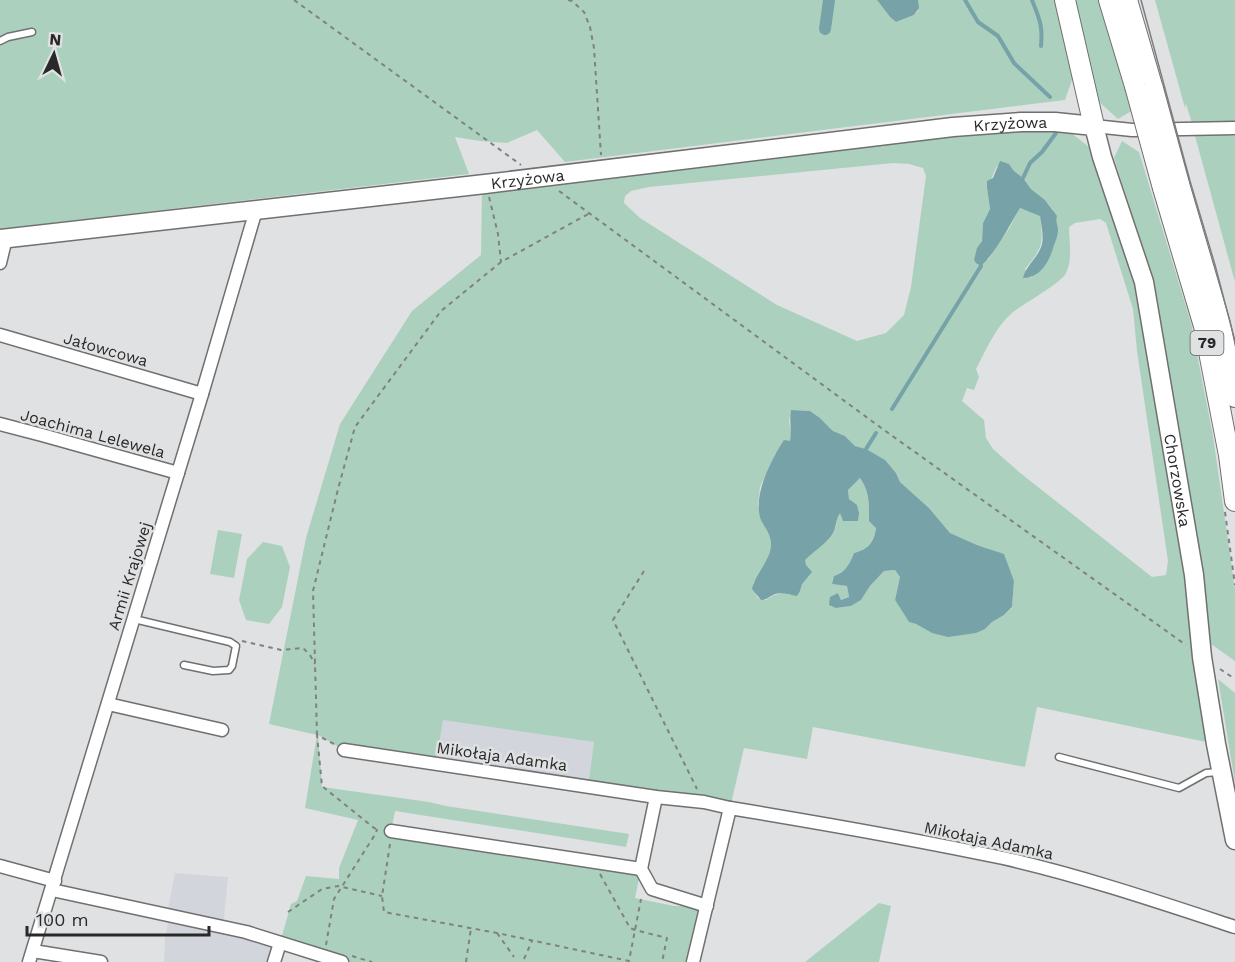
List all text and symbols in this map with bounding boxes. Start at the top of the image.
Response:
north arrow [24,24,84,84]
text: N [49,30,62,50]
street label: Krzyżowa [973,113,1047,135]
street label: Krzyżowa [490,165,565,193]
street label: Jałowcowa [62,328,150,371]
road number: 79 [1190,331,1224,355]
street label: Joachima Lelewela [18,405,167,462]
street label: Chorzowska [1160,432,1195,529]
street label: Armii Krajowej [104,520,155,633]
street label: Mikołaja Adamka [435,738,569,775]
street label: Mikołaja Adamka [922,817,1055,863]
scale bar [27,899,208,937]
text: 100 m [36,909,89,930]

